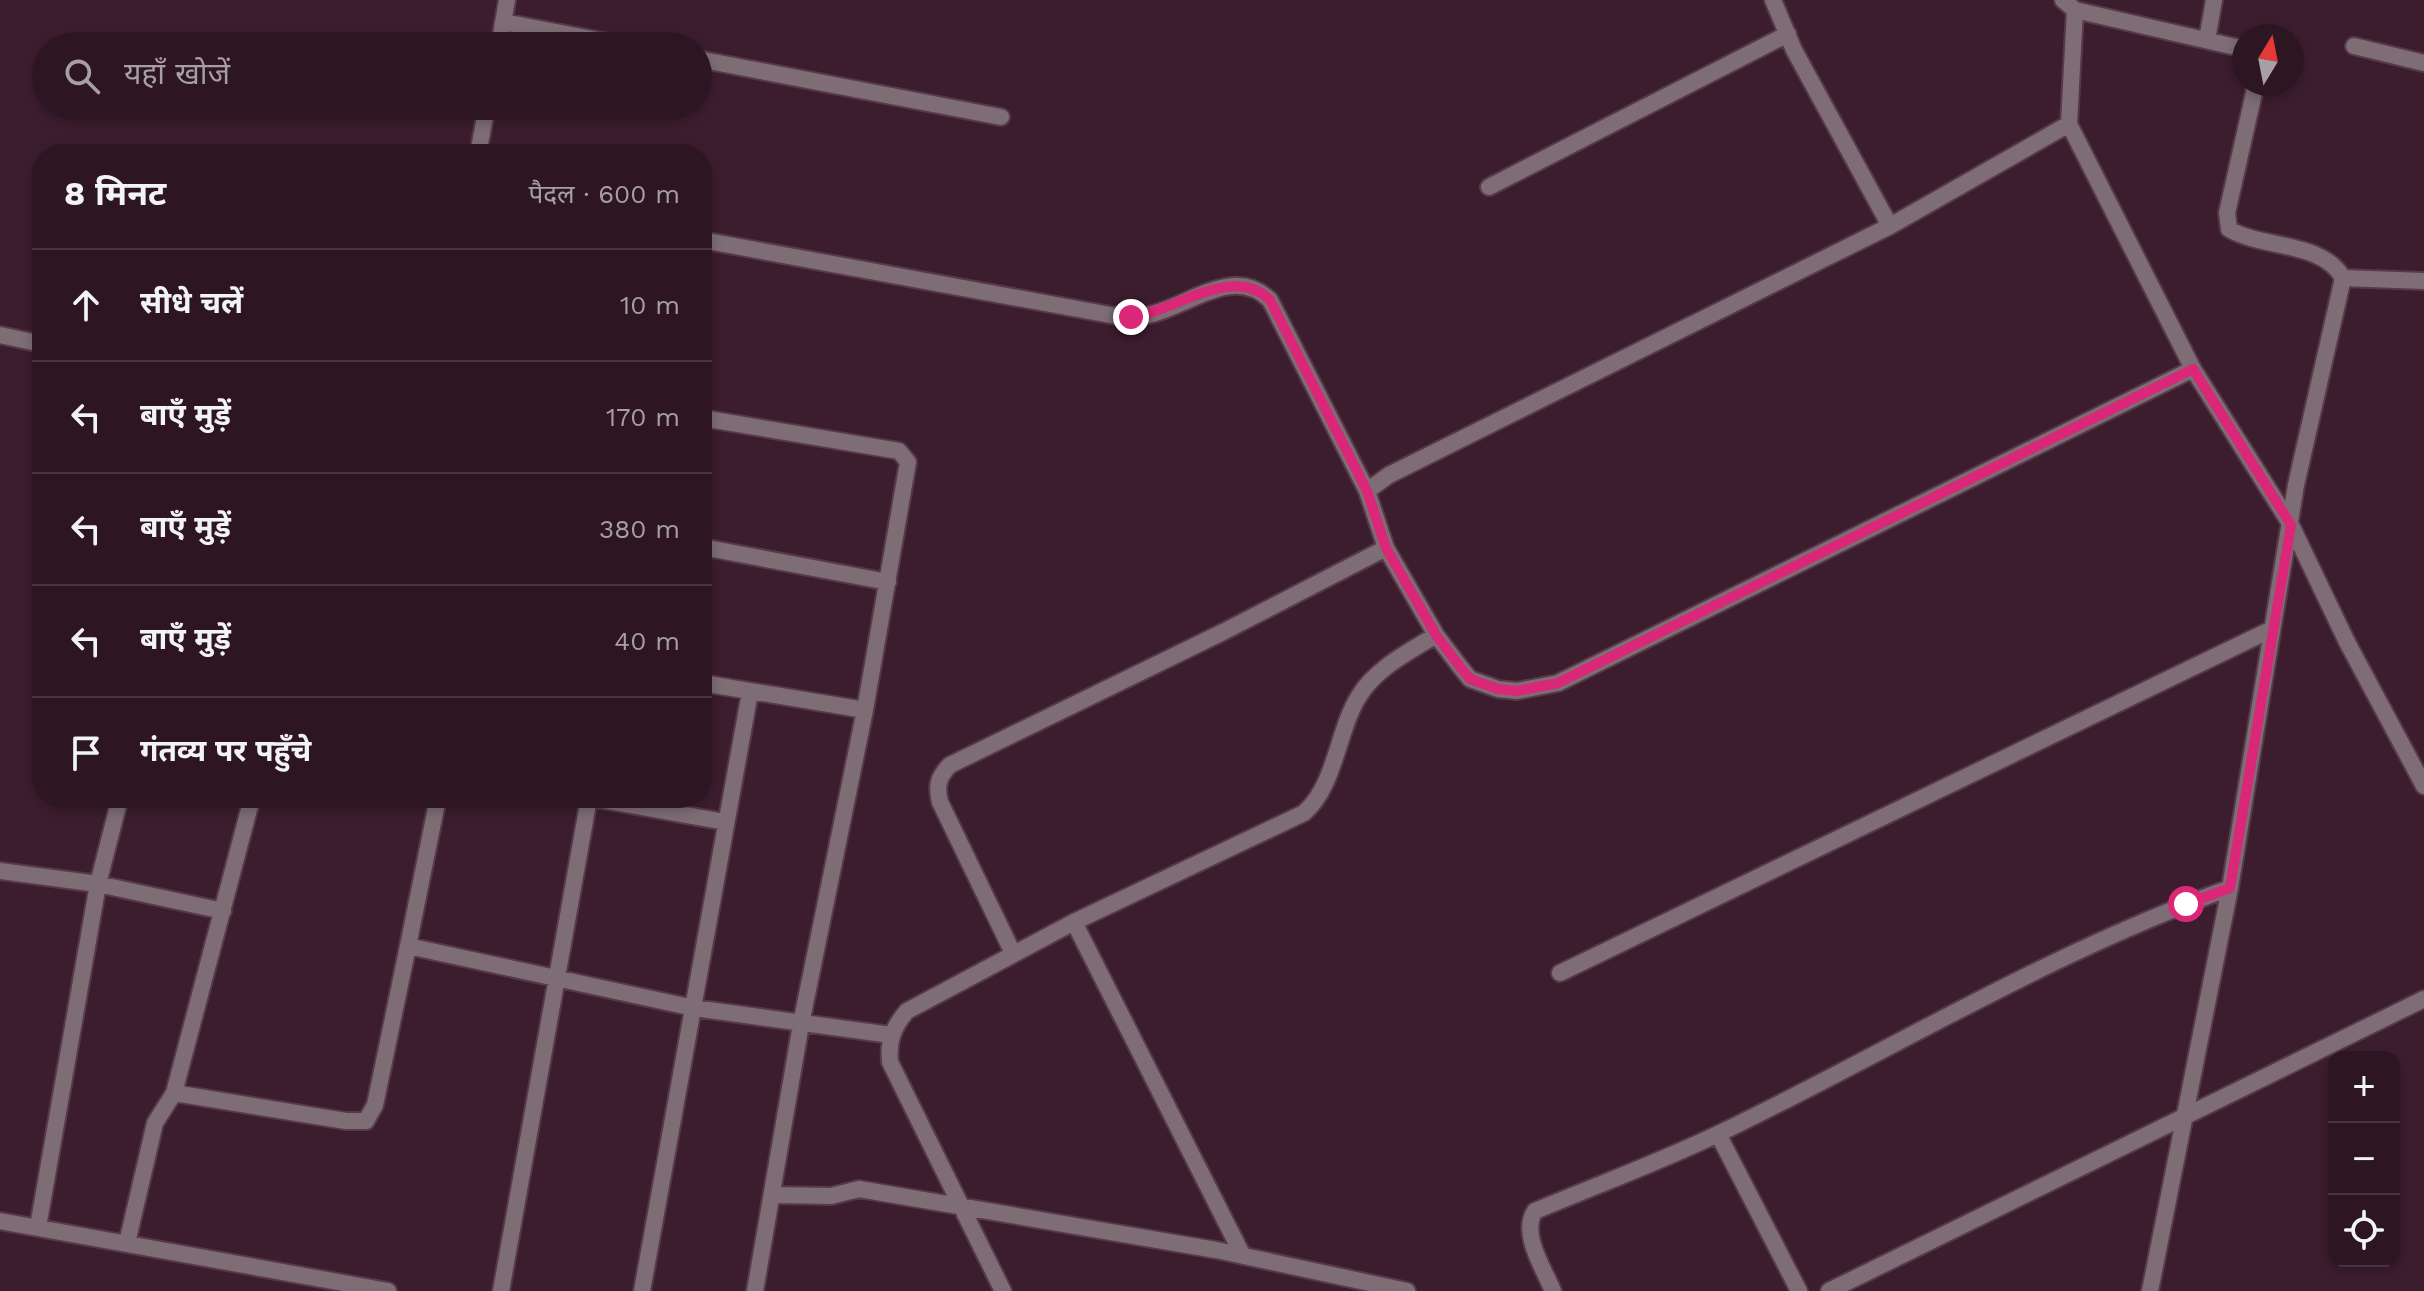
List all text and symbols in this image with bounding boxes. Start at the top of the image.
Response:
north arrow [2232,24,2304,96]
search box [32,32,712,120]
icon: search [60,54,104,98]
text: यहाँ खोजें [124,56,230,91]
text: 8 मिनट [64,173,166,213]
text: पैदल · 600 m [528,179,680,209]
icon: ahead [64,283,108,327]
text: सीधे चलें [140,285,243,320]
text: 10 m [620,290,680,320]
route end [1113,299,1149,335]
icon: left [64,395,108,439]
text: बाएँ मुड़ें [140,397,231,432]
text: 170 m [606,402,680,432]
icon: left [64,507,108,551]
text: बाएँ मुड़ें [140,509,231,544]
text: 380 m [599,514,680,544]
icon: left [64,619,108,663]
text: बाएँ मुड़ें [140,621,231,656]
text: 40 m [614,626,680,656]
icon: arrive [64,731,108,775]
text: गंतव्य पर पहुँचे [140,733,311,768]
route start [2168,886,2204,922]
map controls [2328,1051,2400,1267]
button: + [2328,1051,2400,1123]
button: − [2328,1123,2400,1195]
button: locate [2328,1195,2400,1267]

